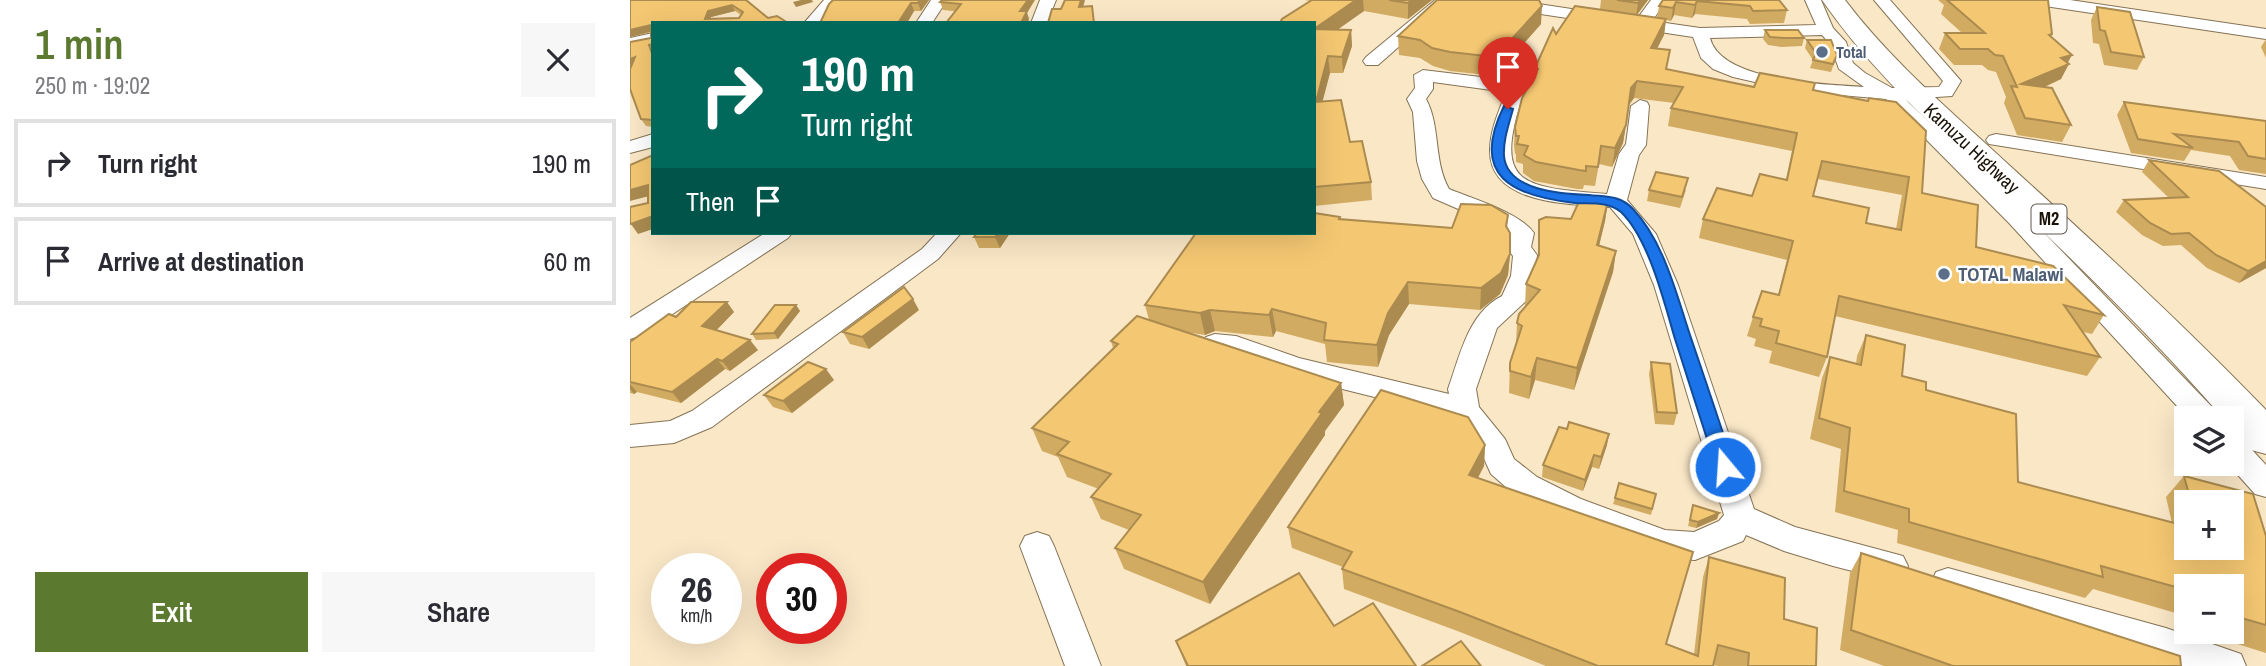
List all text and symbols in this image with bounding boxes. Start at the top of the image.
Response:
text: 1 min [35,16,124,72]
button: close [521,23,595,97]
pin [1478,37,1538,109]
text: 190 m [801,40,915,106]
place label: Total [1836,41,1866,63]
marker: Total [1814,44,1830,60]
icon: arrive [1489,48,1527,86]
icon: right [686,49,777,140]
text: 250 m · 19:02 [35,70,150,101]
street label: Kamuzu Highway [1918,97,2026,199]
text: Turn right [801,103,913,146]
icon: right [39,144,77,182]
text: Turn right [98,146,197,181]
text: 190 m [532,146,591,181]
icon: arrive [749,182,787,220]
text: Then [686,184,735,219]
road number: M2 [2032,204,2066,233]
icon: arrive [39,242,77,280]
text: Arrive at destination [98,244,304,279]
text: 60 m [544,244,591,279]
place label: TOTAL Malawi [1958,261,2064,287]
marker: TOTAL Malawi [1936,266,1952,282]
map controls [2174,406,2244,644]
button: layers [2174,406,2244,476]
position arrow [1688,430,1762,504]
button: + [2174,490,2244,560]
speed limit sign: 30 [756,553,847,644]
text: 26 [681,566,712,613]
button: Exit [35,572,308,652]
button: Share [322,572,595,652]
button: − [2174,574,2244,644]
text: km/h [681,603,713,628]

